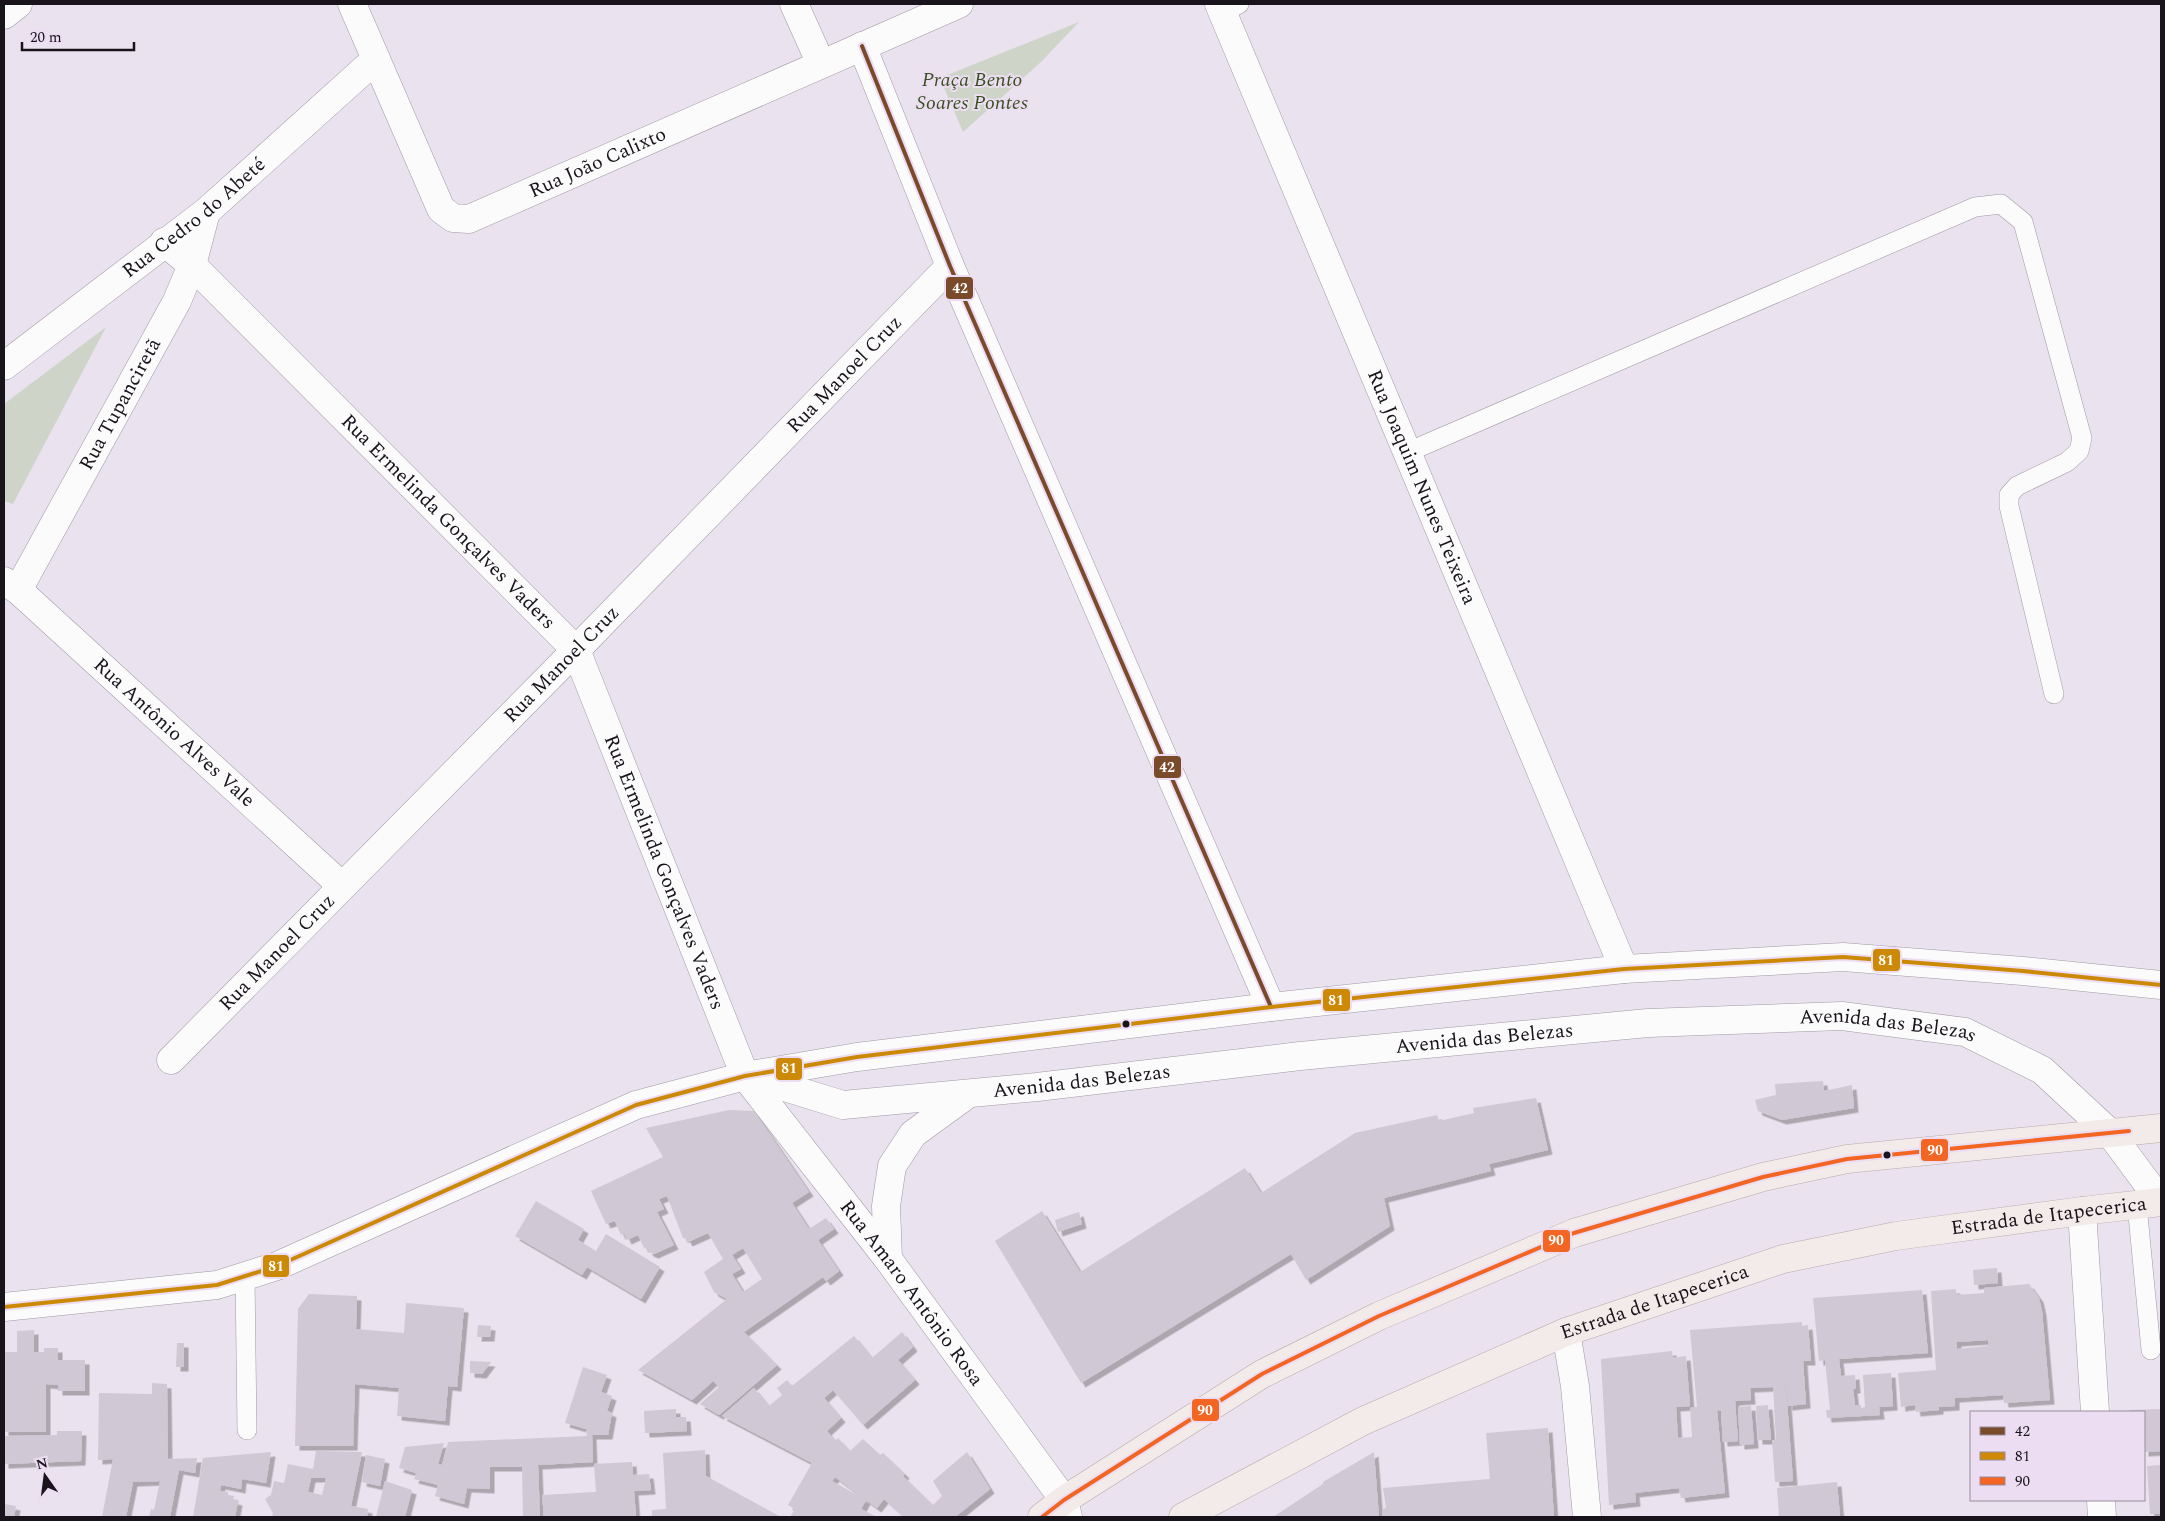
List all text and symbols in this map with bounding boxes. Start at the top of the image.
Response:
scale bar [22,20,135,52]
text: 20 m [30,26,62,49]
park label: Praça Bento Soares Pontes [916,65,1028,118]
street label: Rua João Calixto [524,119,671,206]
street label: Rua Cedro do Abeté [116,150,273,286]
line badge: 42 [945,276,974,300]
text: 42 [952,278,968,299]
street label: Rua Manoel Cruz [780,309,909,440]
street label: Rua Tupanciretã [72,332,169,476]
street label: Rua Joaquim Nunes Teixeira [1359,365,1485,610]
street label: Rua Ermelinda Gonçalves Vaders [334,407,563,636]
street label: Rua Manoel Cruz [497,599,627,730]
street label: Rua Antônio Alves Vale [86,651,262,814]
street label: Rua Ermelinda Gonçalves Vaders [596,730,732,1014]
line badge: 42 [1153,755,1182,779]
text: 42 [1159,757,1175,778]
street label: Rua Manoel Cruz [212,887,342,1018]
line badge: 81 [1872,948,1901,972]
text: 81 [1878,950,1894,971]
line badge: 81 [1322,988,1351,1012]
text: 81 [1328,990,1344,1011]
street label: Avenida das Belezas [1799,1001,1982,1051]
street label: Avenida das Belezas [1394,1015,1575,1062]
unlabelled marker [1121,1019,1131,1029]
street label: Avenida das Belezas [991,1056,1172,1106]
line badge: 81 [775,1057,803,1081]
text: 81 [781,1058,797,1079]
line badge: 90 [1920,1138,1949,1162]
text: 90 [1927,1140,1943,1161]
unlabelled marker [1882,1150,1892,1160]
street label: Estrada de Itapecerica [1949,1189,2149,1243]
street label: Rua Amaro Antônio Rosa [832,1194,991,1393]
line badge: 90 [1542,1229,1571,1253]
text: 90 [1548,1230,1564,1251]
line badge: 81 [262,1254,290,1278]
text: 81 [268,1256,284,1277]
street label: Estrada de Itapecerica [1556,1257,1753,1348]
line badge: 90 [1191,1398,1220,1422]
text: 90 [1197,1400,1213,1421]
legend [1970,1411,2145,1501]
text: 42 [2015,1420,2030,1443]
text: 81 [2015,1445,2030,1468]
north arrow [20,1451,70,1501]
text: N [34,1452,50,1475]
text: 90 [2015,1470,2030,1493]

